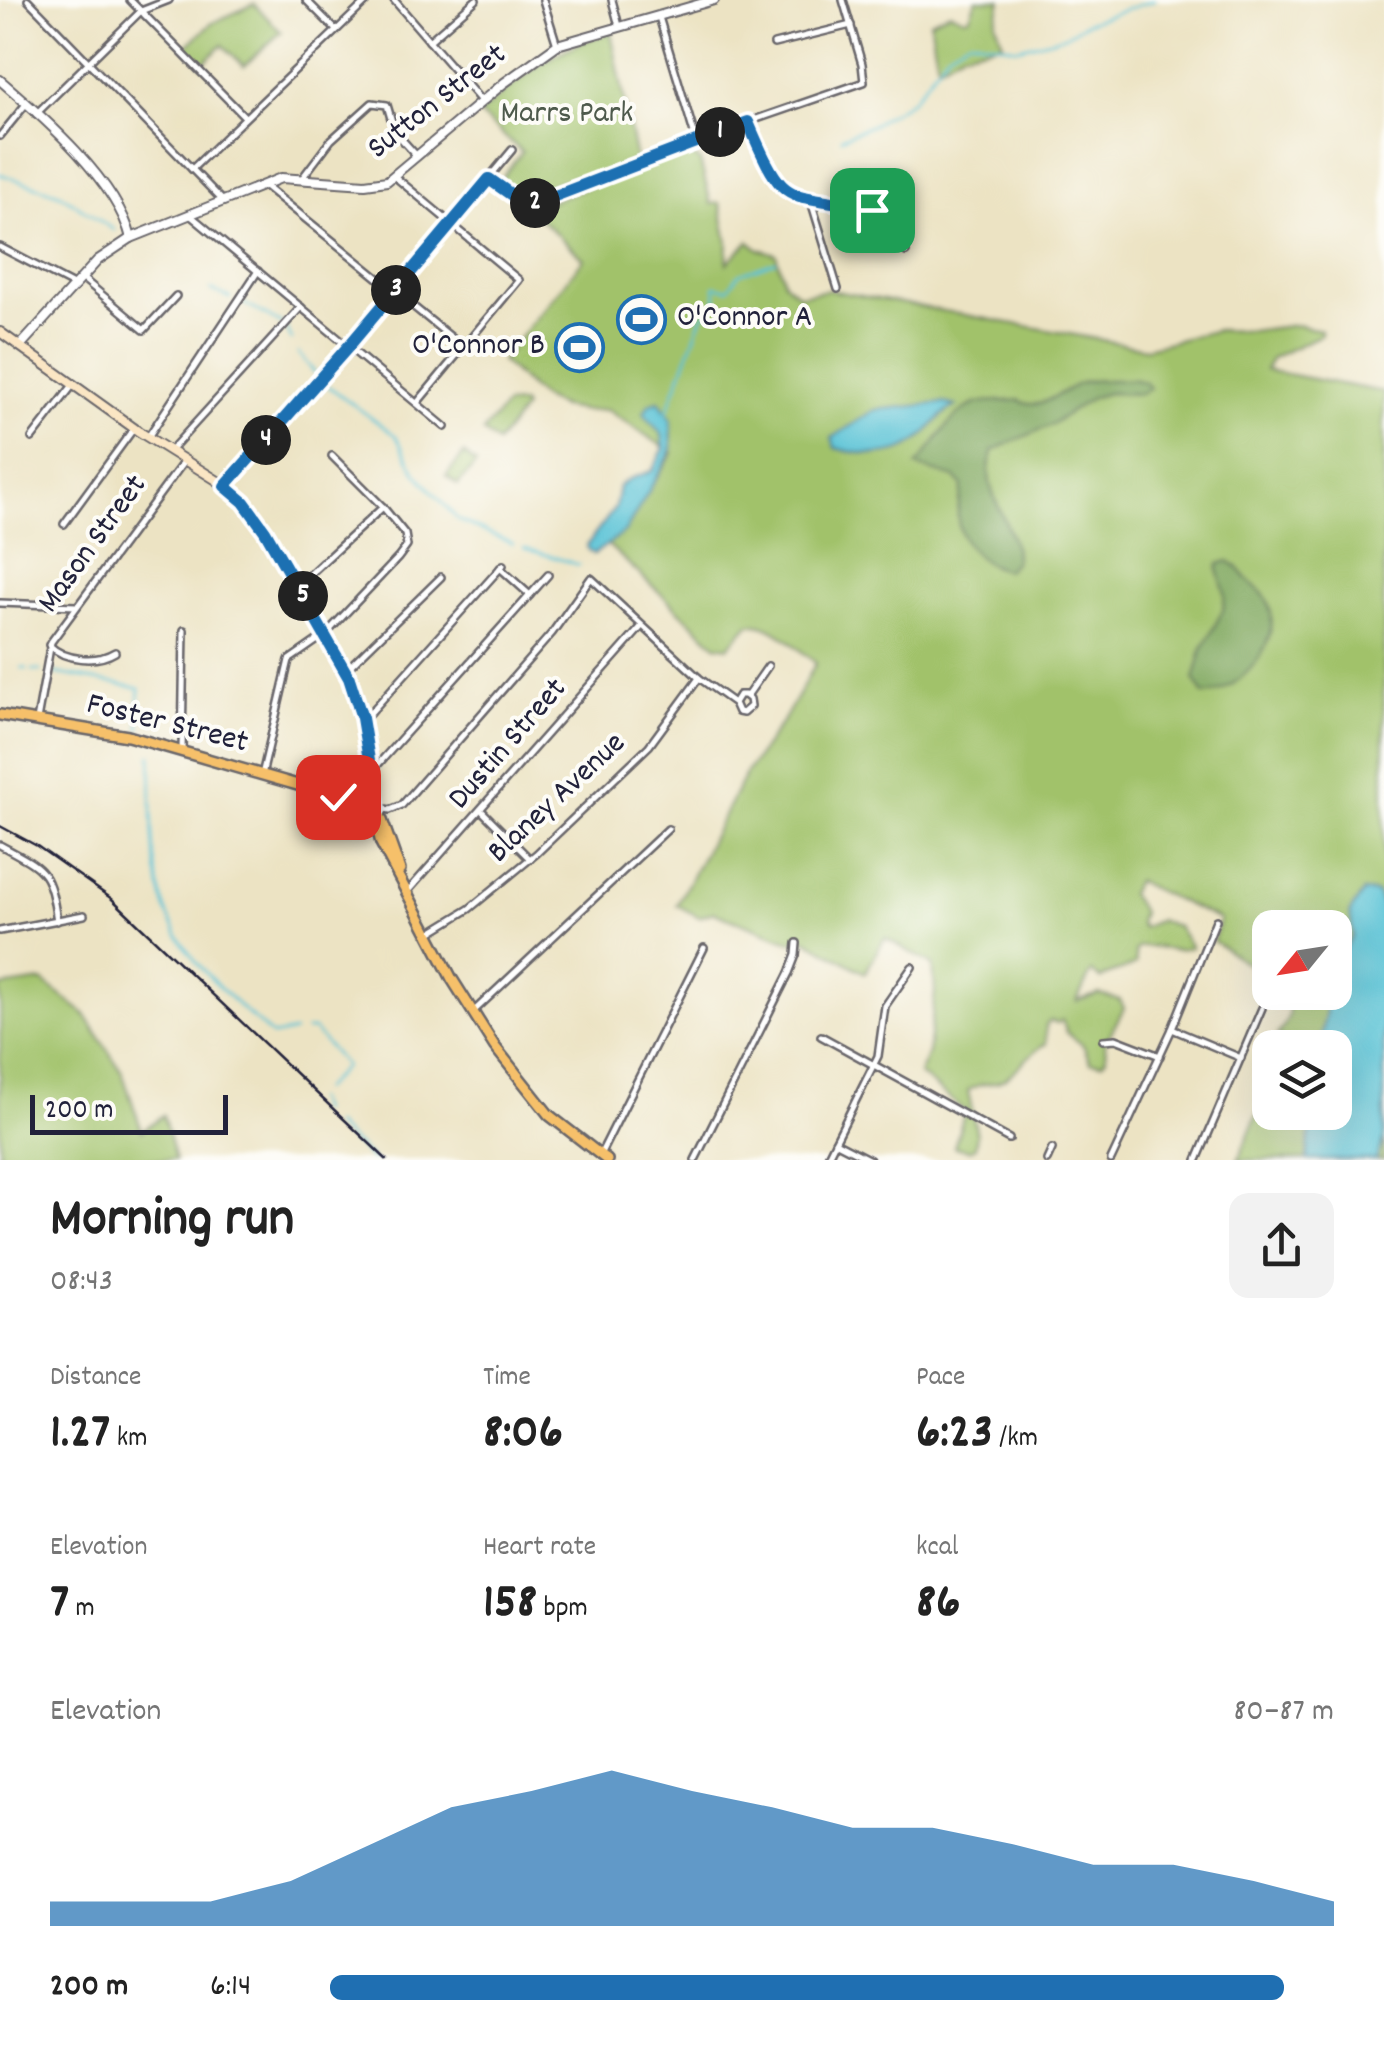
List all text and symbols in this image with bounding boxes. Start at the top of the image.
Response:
street label: Sutton Street [359,34,518,172]
park label: Marrs Park [501,92,633,138]
pin: 1 [695,107,745,157]
text: 1 [717,112,723,152]
pin [830,168,915,253]
pin: 2 [510,178,560,228]
text: 2 [529,183,541,223]
icon: arrive [845,183,900,238]
pin: 3 [371,265,421,315]
text: 3 [390,270,402,310]
sports icon: O'Connor A [616,293,668,345]
place label: O'Connor A [677,296,812,342]
sports icon: O'Connor B [554,321,606,373]
place label: O'Connor B [412,324,545,370]
pin: 4 [241,415,291,465]
text: 4 [260,420,272,460]
street label: Mason Street [28,466,160,624]
pin: 5 [278,571,328,621]
text: 5 [297,576,309,616]
street label: Dustin Street [439,669,579,821]
street label: Foster Street [81,683,253,767]
street label: Blaney Avenue [479,723,637,875]
pin [296,755,381,840]
icon: check [311,770,366,825]
north arrow [1252,910,1352,1010]
map controls [1252,910,1352,1130]
button: layers [1252,1030,1352,1130]
scale bar [30,1090,228,1134]
text: 200 m [45,1092,113,1132]
text: Morning run [50,1183,294,1262]
button: share [1229,1193,1334,1298]
text: 08:43 [50,1260,113,1306]
text: Distance [50,1359,141,1399]
text: Time [483,1359,531,1399]
text: Pace [916,1359,965,1399]
text: 1.27 [50,1399,110,1471]
text: 8:06 [483,1399,563,1471]
text: 6:23 [916,1399,993,1471]
text: km [110,1420,147,1460]
text: /km [993,1420,1038,1460]
text: Elevation [50,1529,147,1569]
text: Heart rate [483,1529,596,1569]
text: kcal [916,1529,959,1569]
text: 7 [50,1569,69,1641]
text: 158 [483,1569,537,1641]
text: 86 [916,1569,961,1641]
text: m [69,1590,95,1630]
text: bpm [537,1590,588,1630]
text: Elevation [50,1690,161,1736]
text: 80–87 m [1233,1690,1334,1736]
text: 200 m [50,1965,128,2011]
text: 6:14 [210,1965,251,2011]

